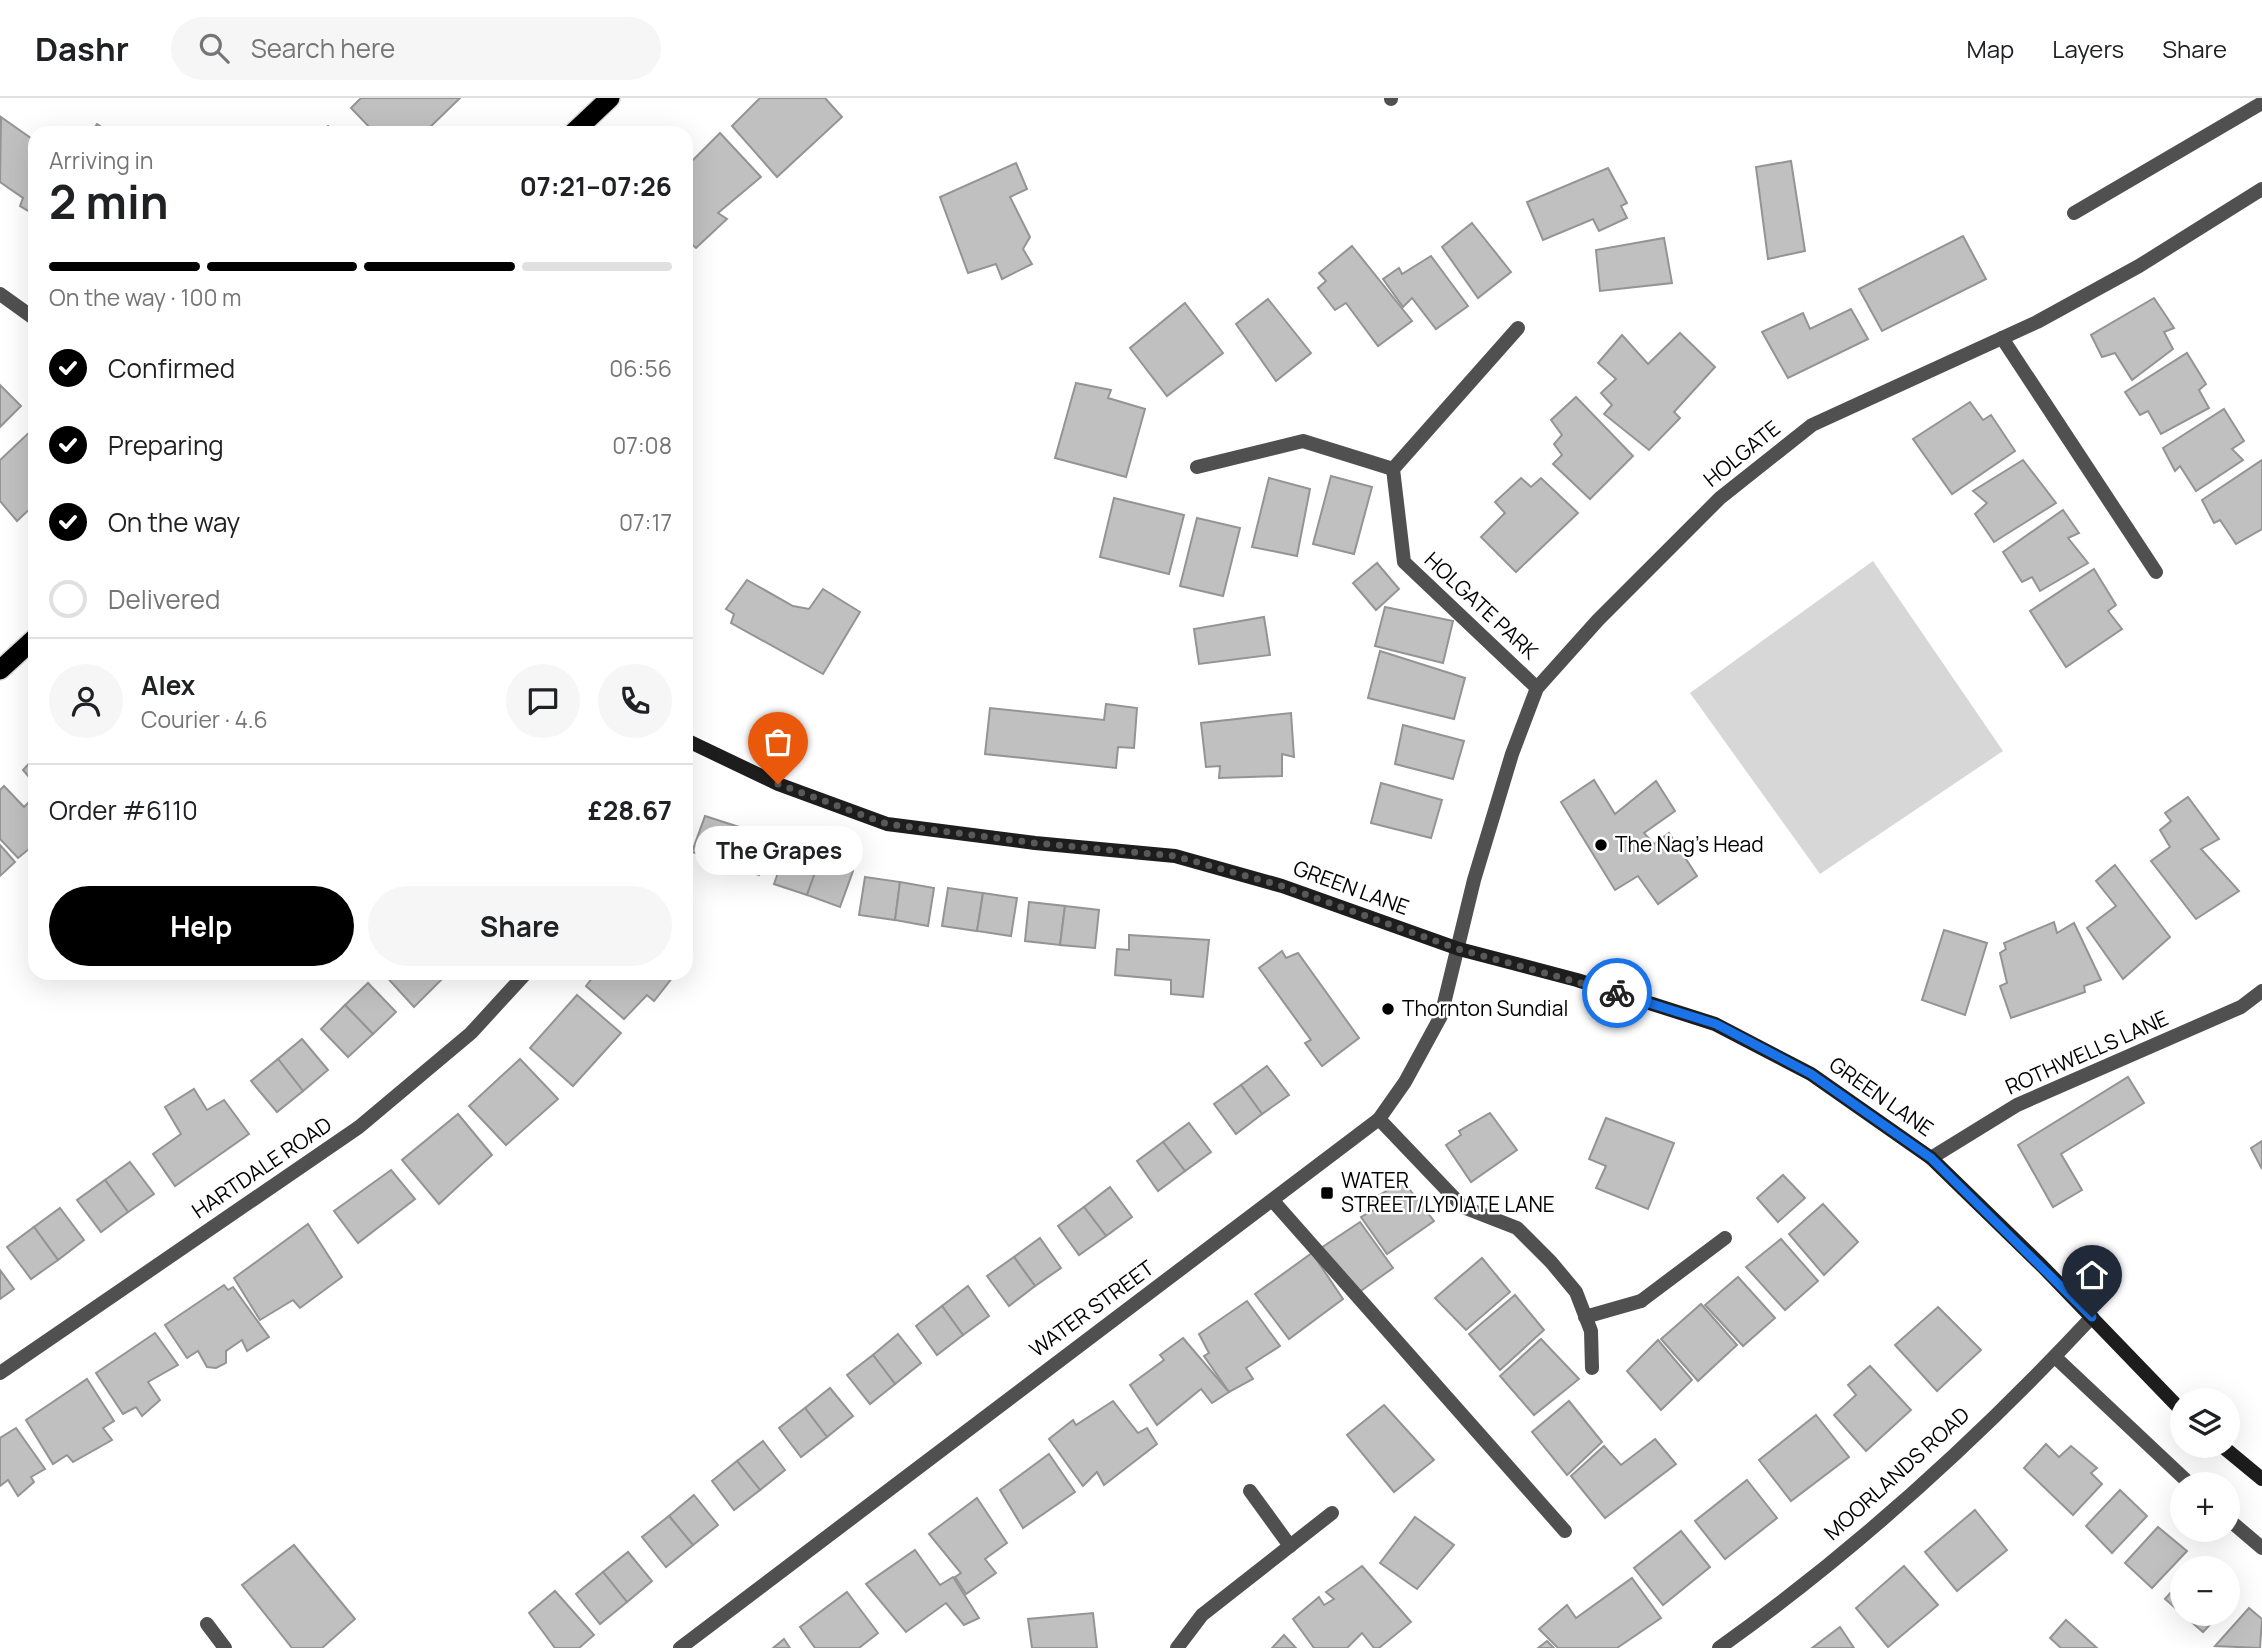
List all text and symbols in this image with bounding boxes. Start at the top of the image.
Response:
search box [171,17,661,80]
text: Dashr [35,26,129,71]
icon: search [195,29,233,67]
text: Search here [251,30,395,66]
text: Map [1967,32,2014,65]
text: Layers [2052,32,2124,65]
text: Share [2162,32,2227,65]
text: Arriving in [49,144,154,176]
text: 07:21–07:26 [520,168,672,204]
text: 2 min [49,170,169,233]
text: On the way · 100 m [49,281,242,313]
icon: check [49,349,87,387]
text: Confirmed [108,350,235,386]
text: 06:56 [609,352,672,384]
street label: HOLGATE [1697,414,1785,493]
icon: check [49,426,87,464]
text: Preparing [108,427,224,463]
text: 07:08 [612,429,672,461]
icon: check [49,503,87,541]
text: On the way [108,504,240,540]
text: 07:17 [619,506,672,538]
street label: HOLGATE PARK [1419,545,1545,666]
text: Delivered [108,581,220,617]
button: person [49,664,123,738]
button: chat [506,664,580,738]
button: phone [598,664,672,738]
text: Alex [141,667,195,703]
text: Courier · 4.6 [141,703,268,735]
pin [748,712,808,784]
icon: bag [759,723,797,761]
text: Order #6110 [49,792,198,828]
text: £28.67 [588,792,672,828]
callout: The Grapes [694,826,862,875]
place label: The Nag's Head [1615,830,1764,858]
text: The Grapes [716,834,842,866]
marker: The Nag's Head [1593,837,1609,853]
street label: GREEN LANE [1290,853,1413,921]
button: Help [49,886,354,966]
button: Share [368,886,672,966]
courier [1582,958,1652,1028]
icon: bike [1598,974,1636,1012]
place label: Thornton Sundial [1402,994,1568,1022]
marker: Thornton Sundial [1380,1001,1396,1017]
street label: ROTHWELLS LANE [2001,1004,2172,1101]
street label: GREEN LANE [1824,1050,1939,1142]
street label: HARTDALE ROAD [186,1110,337,1224]
place label: WATER STREET/LYDIATE LANE [1341,1166,1555,1218]
marker: WATER STREET/LYDIATE LANE [1319,1185,1335,1201]
pin [2062,1245,2122,1317]
street label: WATER STREET [1024,1253,1160,1363]
icon: home [2073,1256,2111,1294]
map controls [2170,1388,2240,1626]
button: layers [2170,1388,2240,1458]
street label: MOORLANDS ROAD [1818,1401,1975,1546]
button: + [2170,1472,2240,1542]
button: − [2170,1556,2240,1626]

